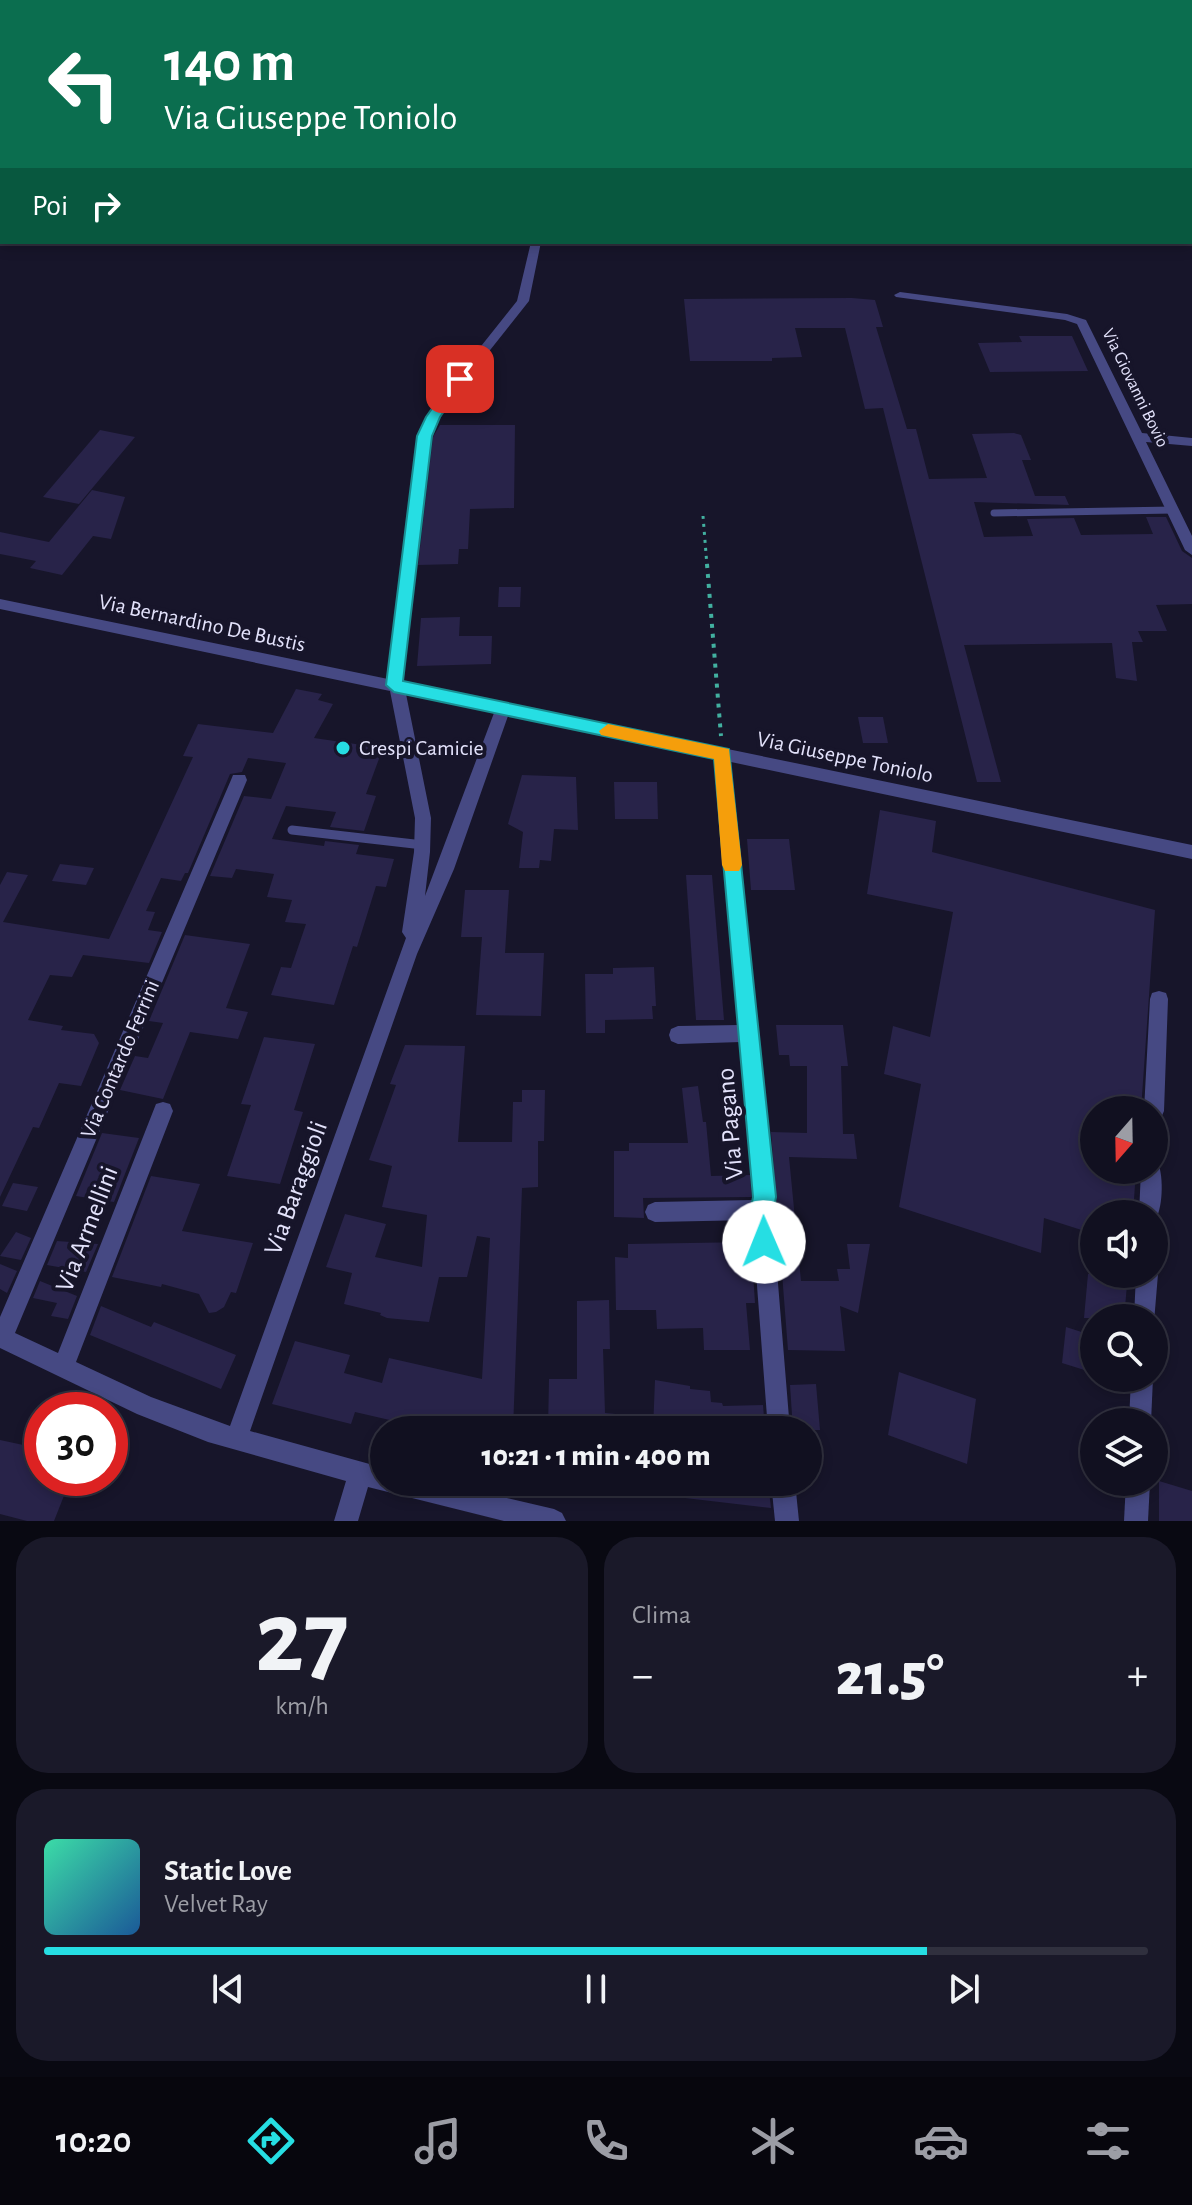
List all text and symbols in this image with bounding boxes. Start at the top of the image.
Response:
icon: left [32,32,136,136]
text: 140 m [164,35,295,91]
text: Via Giuseppe Toniolo [164,100,457,136]
icon: right [84,184,128,228]
text: Poi [32,191,68,221]
street label: Via Giovanni Bovio [1099,326,1172,450]
pin [426,345,494,413]
icon: arrive [438,357,482,401]
street label: Via Bernardino De Bustis [97,590,307,656]
street label: Via Giuseppe Toniolo [755,728,935,786]
place label: Crespi Camicie [359,737,484,759]
marker: Crespi Camicie [334,739,352,757]
street label: Via Contardo Ferrini [77,977,163,1141]
street label: Via Pagano [712,1067,748,1181]
north arrow [1080,1096,1168,1184]
map controls [1080,1096,1168,1496]
street label: Via Baraggioli [260,1118,332,1258]
street label: Via Armellini [51,1163,123,1295]
position arrow [722,1200,806,1284]
button: sound [1080,1200,1168,1288]
button: search [1080,1304,1168,1392]
speed limit sign: 30 [24,1392,128,1496]
button: layers [1080,1408,1168,1496]
text: 10:21 · 1 min · 400 m [482,1441,710,1471]
text: 27 [255,1587,349,1691]
text: Clima [632,1602,691,1628]
text: 21.5° [836,1646,944,1706]
text: − [632,1654,653,1698]
text: + [1127,1654,1148,1698]
text: km/h [275,1693,329,1719]
text: Static Love [164,1856,292,1886]
text: Velvet Ray [164,1891,268,1917]
icon: previous [206,1967,250,2011]
icon: pause [574,1967,618,2011]
icon: next [942,1967,986,2011]
icon: directions [243,2113,299,2169]
icon: music [410,2113,466,2169]
icon: phone [578,2113,634,2169]
icon: climate [745,2113,801,2169]
icon: car [913,2113,969,2169]
icon: filters [1080,2113,1136,2169]
text: 10:20 [56,2123,131,2159]

